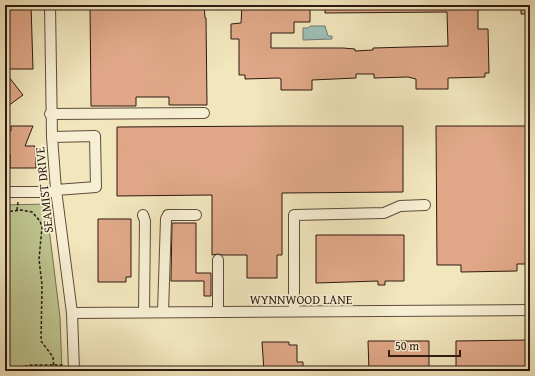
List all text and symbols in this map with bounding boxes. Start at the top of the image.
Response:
street label: SEAMIST DRIVE [30,146,58,234]
street label: WYNNWOOD LANE [250,290,353,309]
scale bar [389,332,460,358]
text: 50 m [395,337,419,354]

